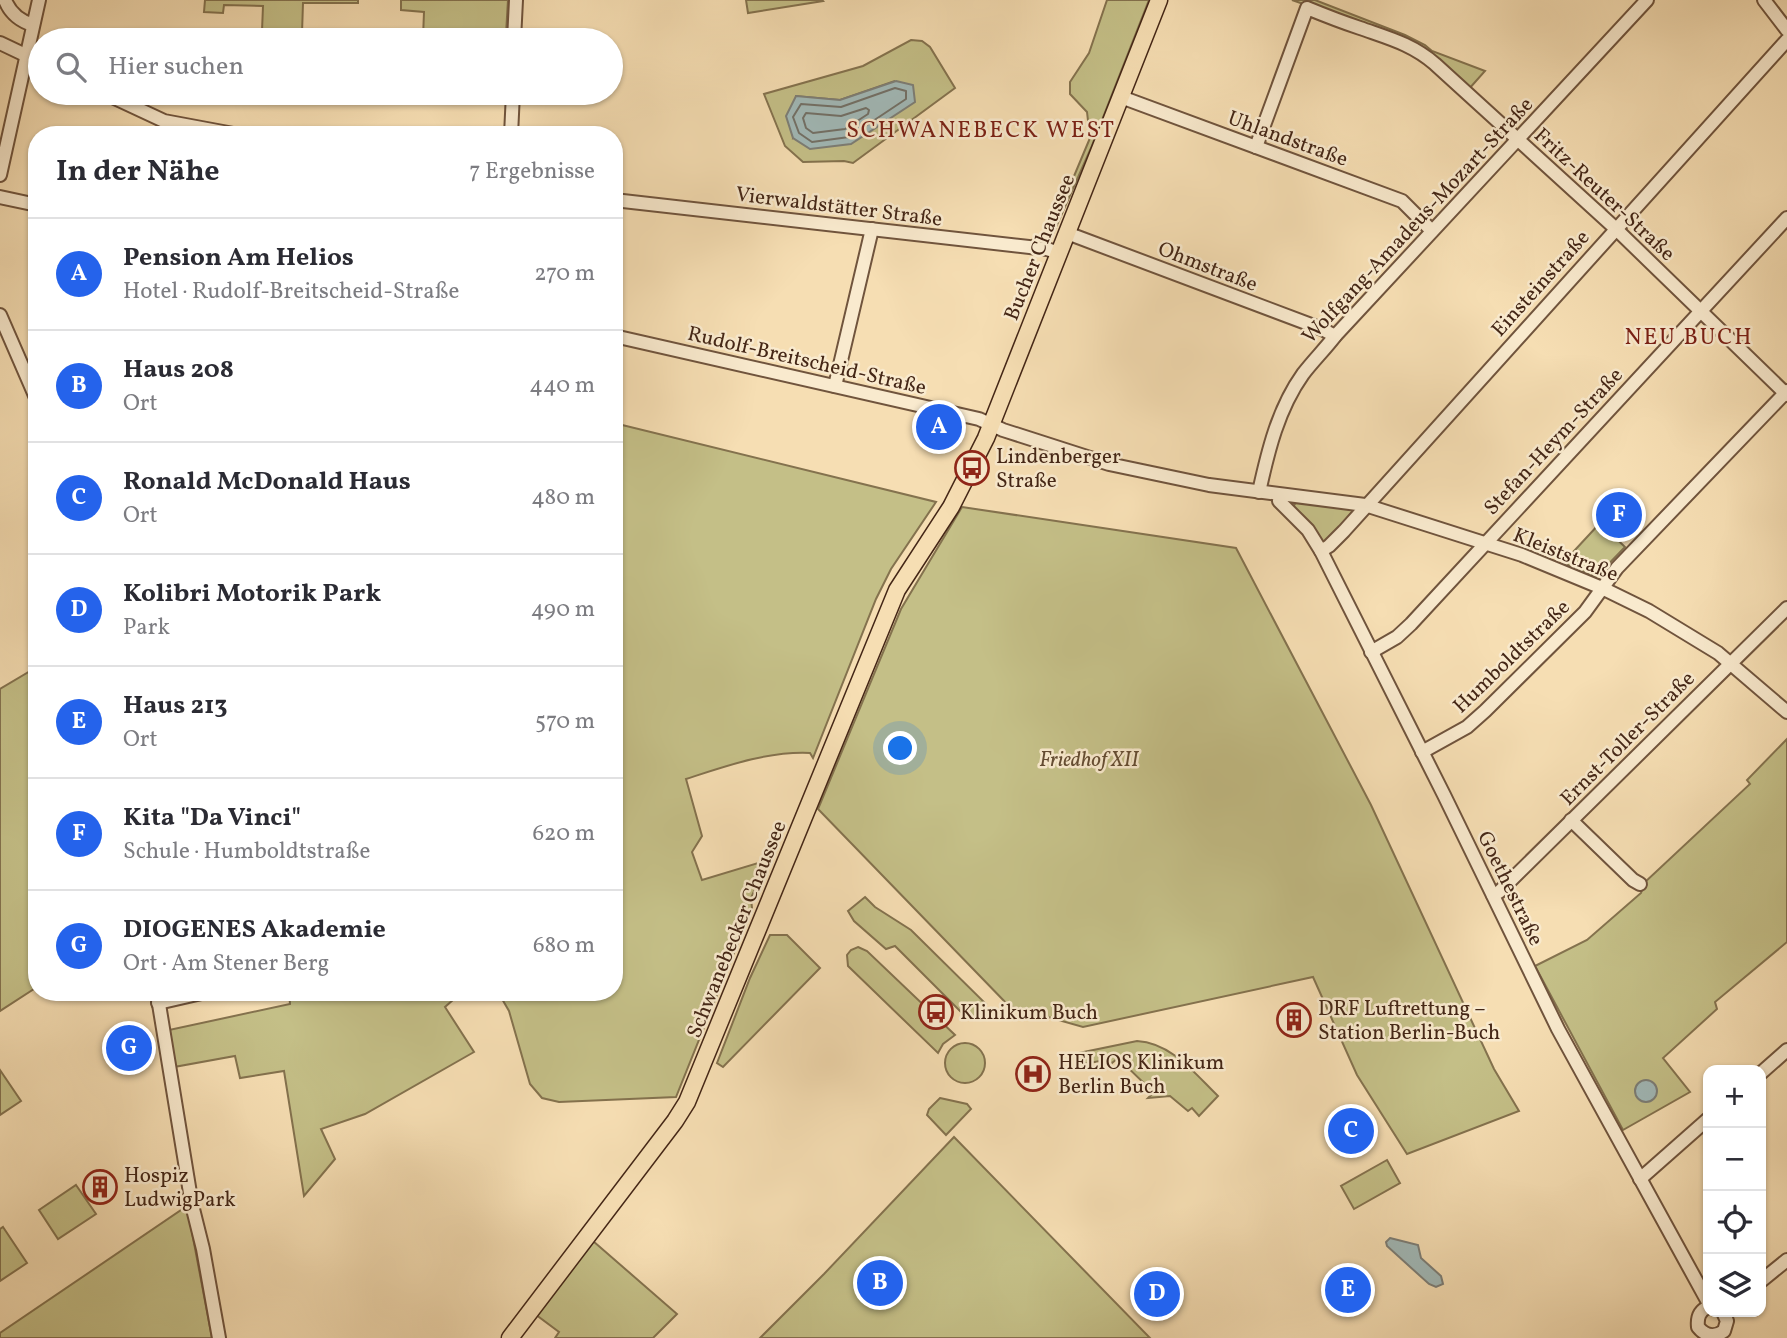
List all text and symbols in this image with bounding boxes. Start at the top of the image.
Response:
search box [28,28,623,105]
icon: search [52,48,90,86]
text: Hier suchen [108,49,244,85]
street label: Wolfgang-Amadeus-Mozart-Straße [1296,91,1540,351]
street label: Uhlandstraße [1223,104,1352,175]
district label: SCHWANEBECK WEST [846,115,1116,147]
street label: Fritz-Reuter-Straße [1527,122,1681,268]
text: In der Nähe [56,151,220,193]
text: 7 Ergebnisse [469,156,595,188]
street label: Bucher Chaussee [998,170,1083,325]
street label: Vierwaldstätter Straße [734,180,944,235]
street label: Einsteinstraße [1485,224,1597,344]
street label: Ohmstraße [1153,235,1262,300]
text: Pension Am Helios [123,240,354,276]
text: A [71,258,87,290]
text: 270 m [534,258,595,290]
text: Hotel · Rudolf-Breitscheid-Straße [123,276,459,308]
street label: Rudolf-Breitscheid-Straße [684,320,929,403]
district label: NEU BUCH [1624,322,1754,354]
text: Haus 208 [123,352,234,388]
street label: Stefan-Heym-Straße [1478,362,1630,522]
text: B [71,370,87,402]
text: 440 m [529,370,595,402]
text: Ort [123,388,158,420]
pin: A [916,401,962,453]
place label: Lindenberger Straße [996,443,1121,496]
bus stop icon: Lindenberger Straße [953,449,991,487]
text: Ronald McDonald Haus [123,464,411,500]
text: C [72,482,86,514]
text: 480 m [531,482,595,514]
pin: F [1596,489,1642,541]
text: Ort [123,500,158,532]
street label: Kleiststraße [1508,521,1622,590]
text: Kolibri Motorik Park [123,576,381,612]
text: D [71,594,87,626]
text: 490 m [531,594,595,626]
street label: Humboldtstraße [1447,594,1577,720]
text: Park [123,612,170,644]
street label: Ernst-Toller-Straße [1554,665,1702,813]
text: Haus 213 [123,688,228,724]
text: E [72,706,86,738]
text: 570 m [535,706,595,738]
text: Ort [123,724,158,756]
your location [883,731,917,765]
park label: Friedhof XII [1039,746,1139,775]
text: Kita "Da Vinci" [123,800,301,836]
street label: Schwanebecker Chaussee [680,816,794,1043]
text: F [72,818,86,850]
text: 620 m [532,818,595,850]
street label: Goethestraße [1469,826,1550,951]
text: Schule · Humboldtstraße [123,836,370,868]
text: DIOGENES Akademie [123,912,386,948]
text: G [71,930,87,962]
text: 680 m [533,930,595,962]
text: Ort · Am Stener Berg [123,948,329,980]
bus stop icon: Klinikum Buch [917,993,955,1031]
place label: DRF Luftrettung – Station Berlin-Buch [1318,995,1500,1048]
place label: Klinikum Buch [960,999,1098,1028]
building icon: DRF Luftrettung – Station Berlin-Buch [1275,1001,1313,1039]
pin: G [106,1022,152,1074]
place label: HELIOS Klinikum Berlin Buch [1058,1049,1224,1102]
hospital icon: HELIOS Klinikum Berlin Buch [1014,1055,1052,1093]
map controls [1703,1065,1766,1317]
button: + [1703,1065,1766,1128]
pin: C [1328,1105,1374,1157]
button: − [1703,1128,1766,1191]
place label: Hospiz LudwigPark [124,1162,236,1215]
building icon: Hospiz LudwigPark [81,1168,119,1206]
button: locate [1703,1191,1766,1254]
button: layers [1703,1254,1766,1317]
pin: B [857,1257,903,1309]
pin: E [1325,1264,1371,1316]
pin: D [1134,1268,1180,1320]

